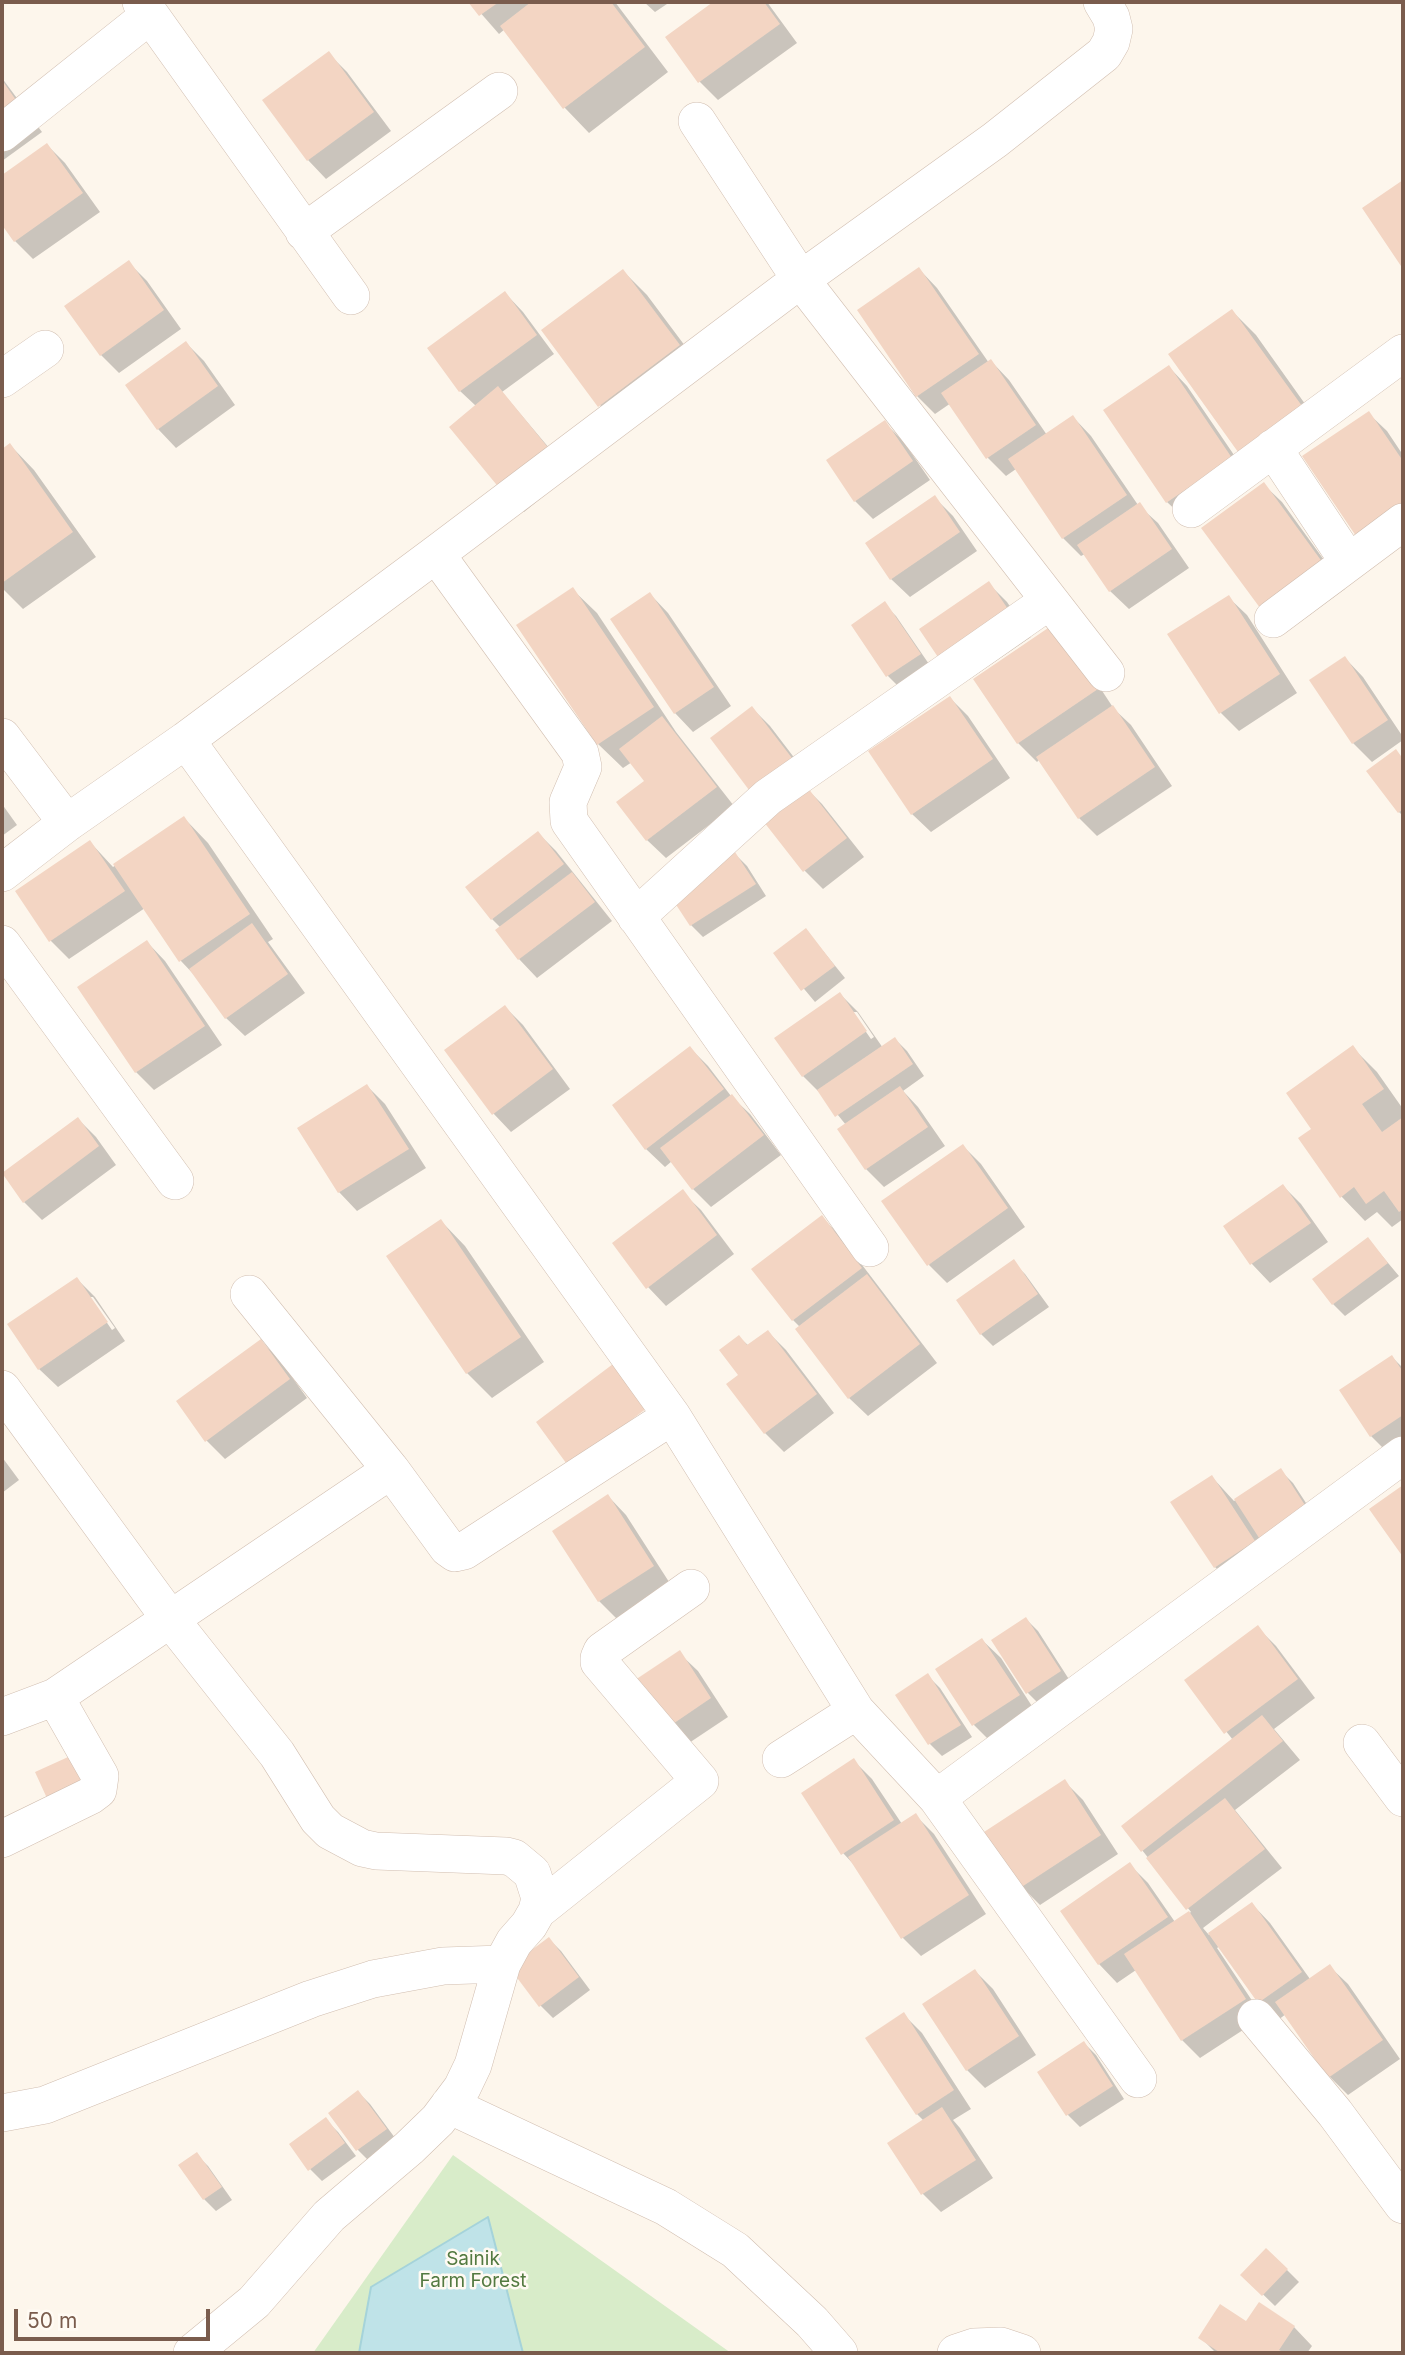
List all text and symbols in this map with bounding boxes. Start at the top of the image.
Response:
park label: Sainik Farm Forest [420,2248,526,2292]
scale bar [18,2296,214,2340]
text: 50 m [27,2308,77,2333]

